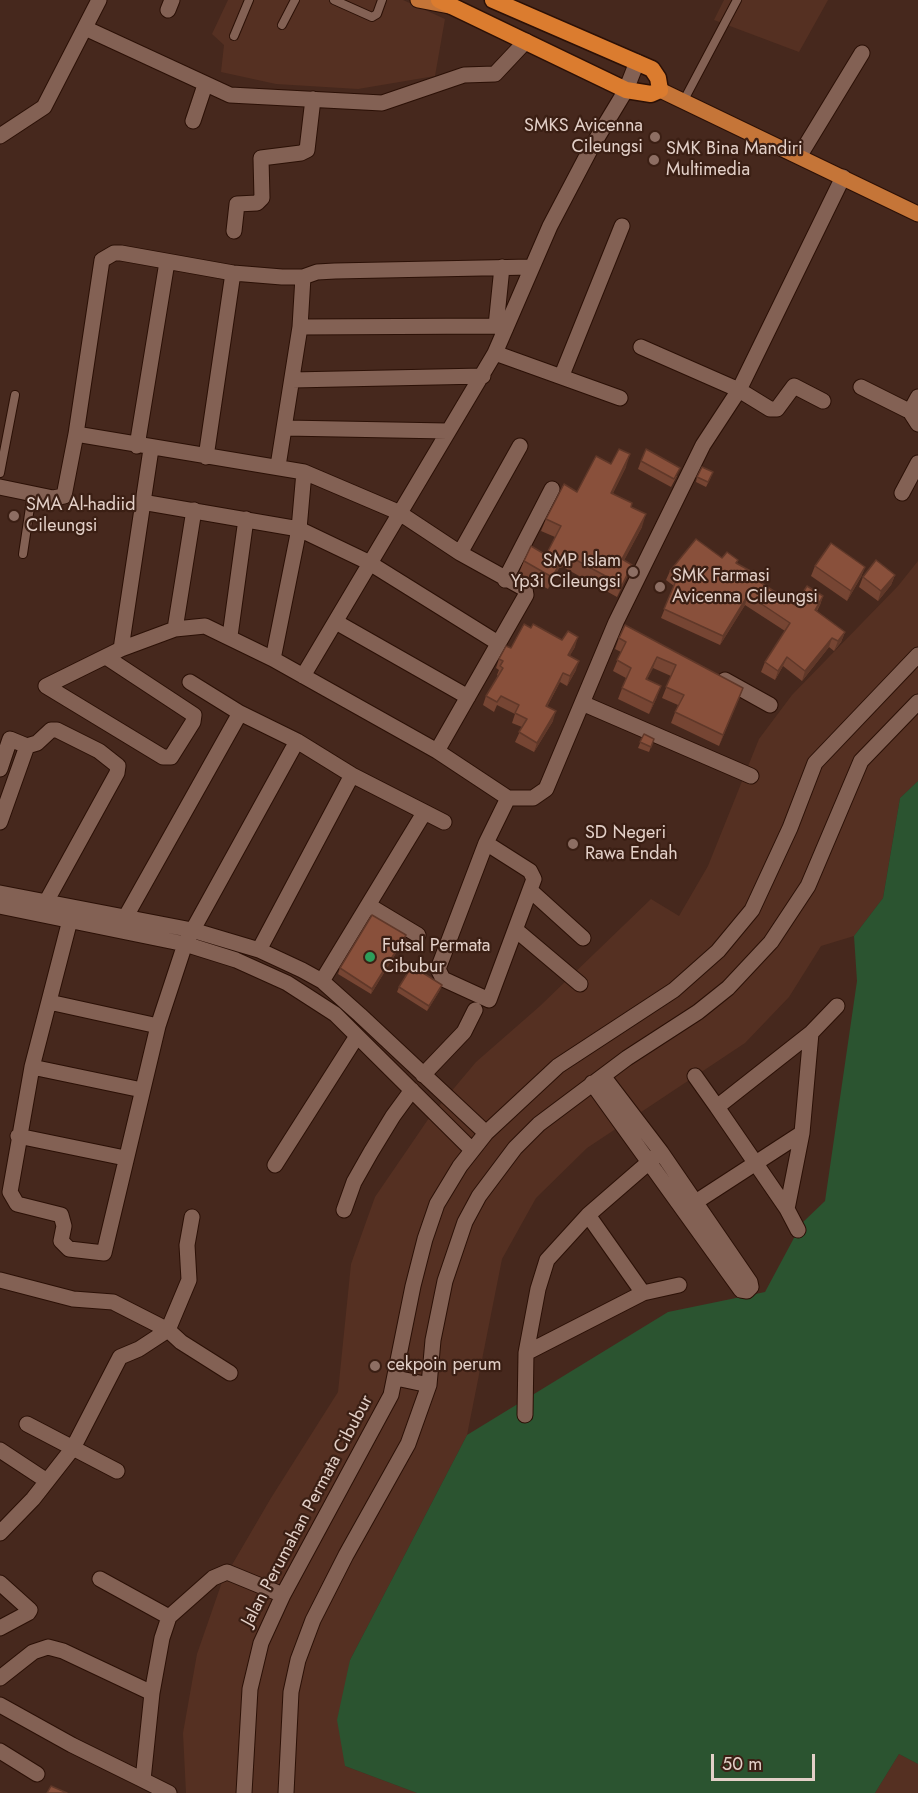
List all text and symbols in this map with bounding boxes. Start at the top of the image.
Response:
place label: SMKS Avicenna Cileungsi [524,116,643,158]
marker: SMKS Avicenna Cileungsi [648,130,662,144]
place label: SMK Bina Mandiri Multimedia [666,139,803,182]
marker: SMK Bina Mandiri Multimedia [647,153,661,167]
place label: SMA Al-hadiid Cileungsi [26,495,136,538]
marker: SMA Al-hadiid Cileungsi [7,509,21,523]
place label: SMP Islam Yp3i Cileungsi [511,551,621,594]
marker: SMP Islam Yp3i Cileungsi [626,565,640,579]
place label: SMK Farmasi Avicenna Cileungsi [672,566,818,608]
marker: SMK Farmasi Avicenna Cileungsi [653,580,667,594]
place label: SD Negeri Rawa Endah [585,823,678,866]
marker: SD Negeri Rawa Endah [566,837,580,851]
place label: Futsal Permata Cibubur [382,936,490,978]
marker: Futsal Permata Cibubur [363,950,377,964]
place label: cekpoin perum [387,1355,502,1377]
marker: cekpoin perum [368,1359,382,1373]
street label: Jalan Perumahan Permata Cibubur [238,1392,378,1630]
scale bar [714,1742,818,1780]
text: 50 m [722,1751,762,1777]

